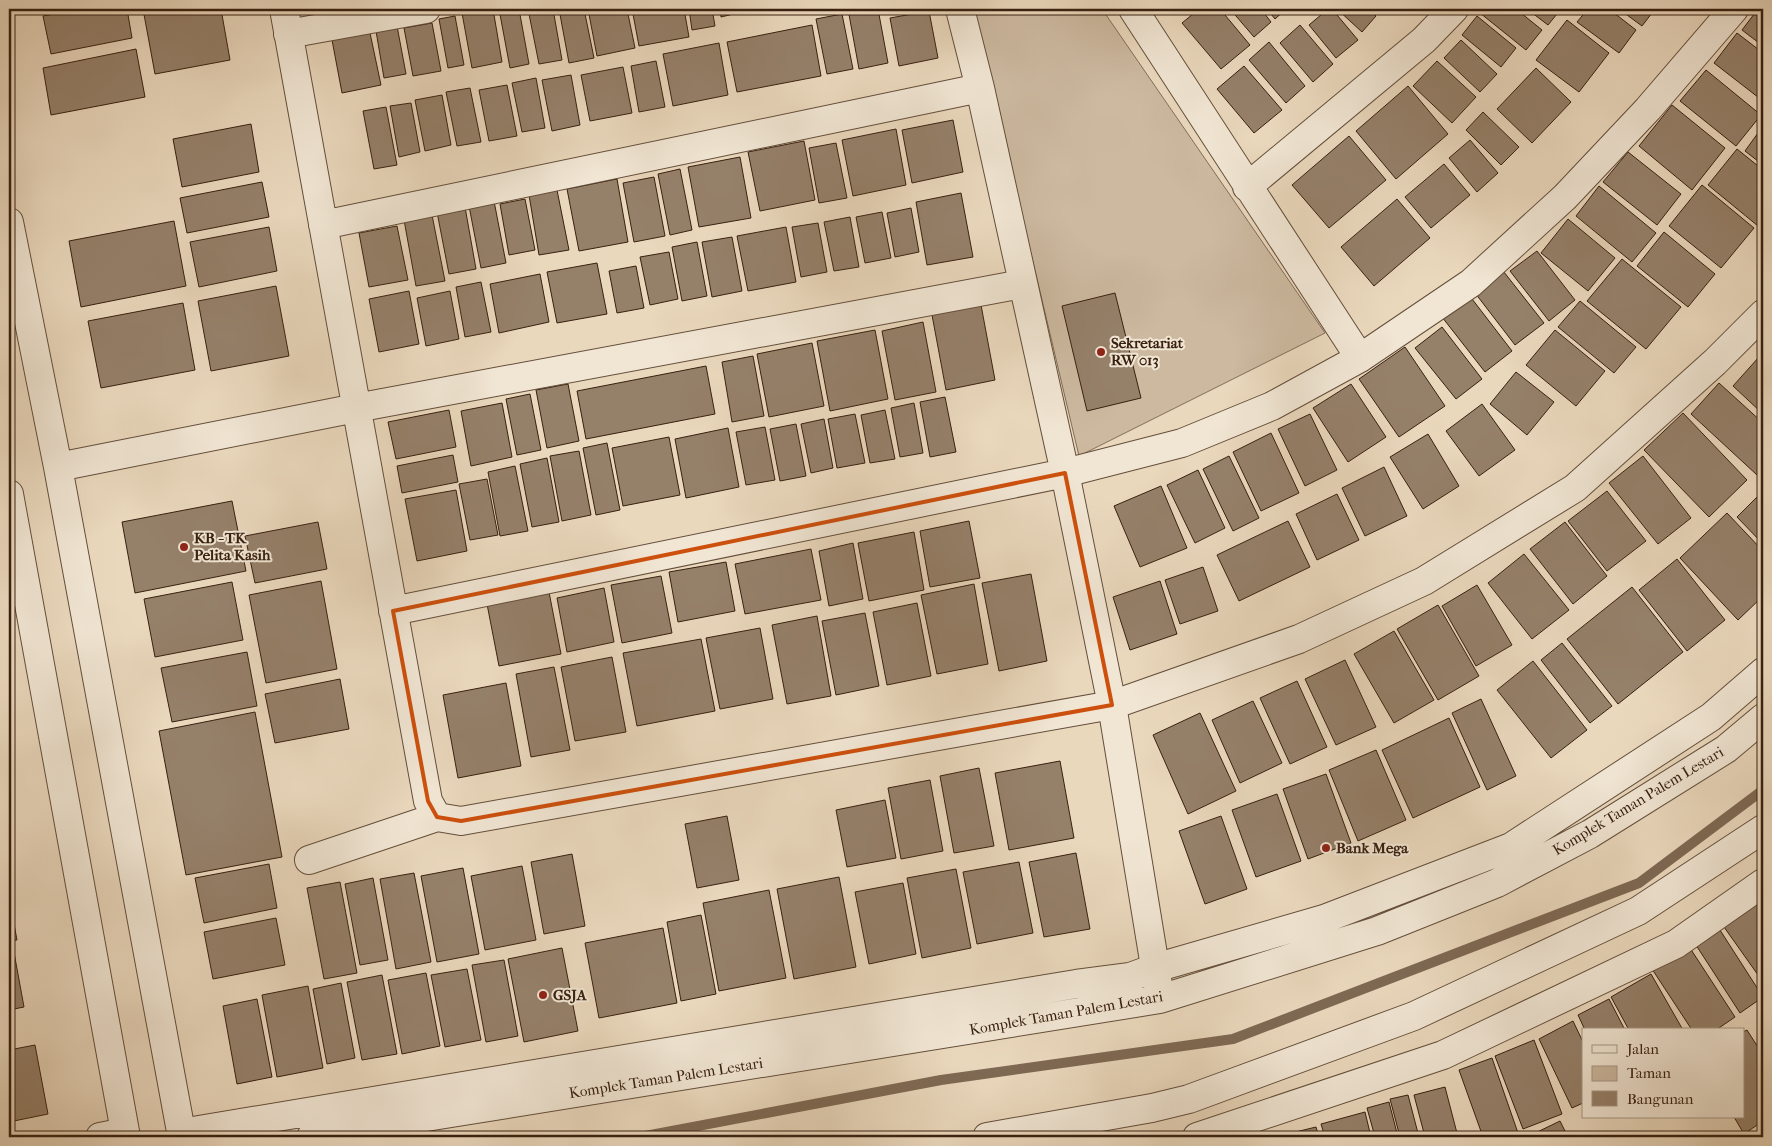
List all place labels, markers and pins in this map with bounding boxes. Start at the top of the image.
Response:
place label: Sekretariat RW 013 [1111,334,1184,369]
marker: Sekretariat RW 013 [1095,346,1107,358]
place label: KB - TK Pelita Kasih [194,529,271,564]
marker: KB - TK Pelita Kasih [178,541,190,553]
place label: Bank Mega [1336,839,1409,857]
marker: Bank Mega [1320,842,1332,854]
place label: GSJA [553,986,588,1004]
marker: GSJA [537,989,549,1001]

